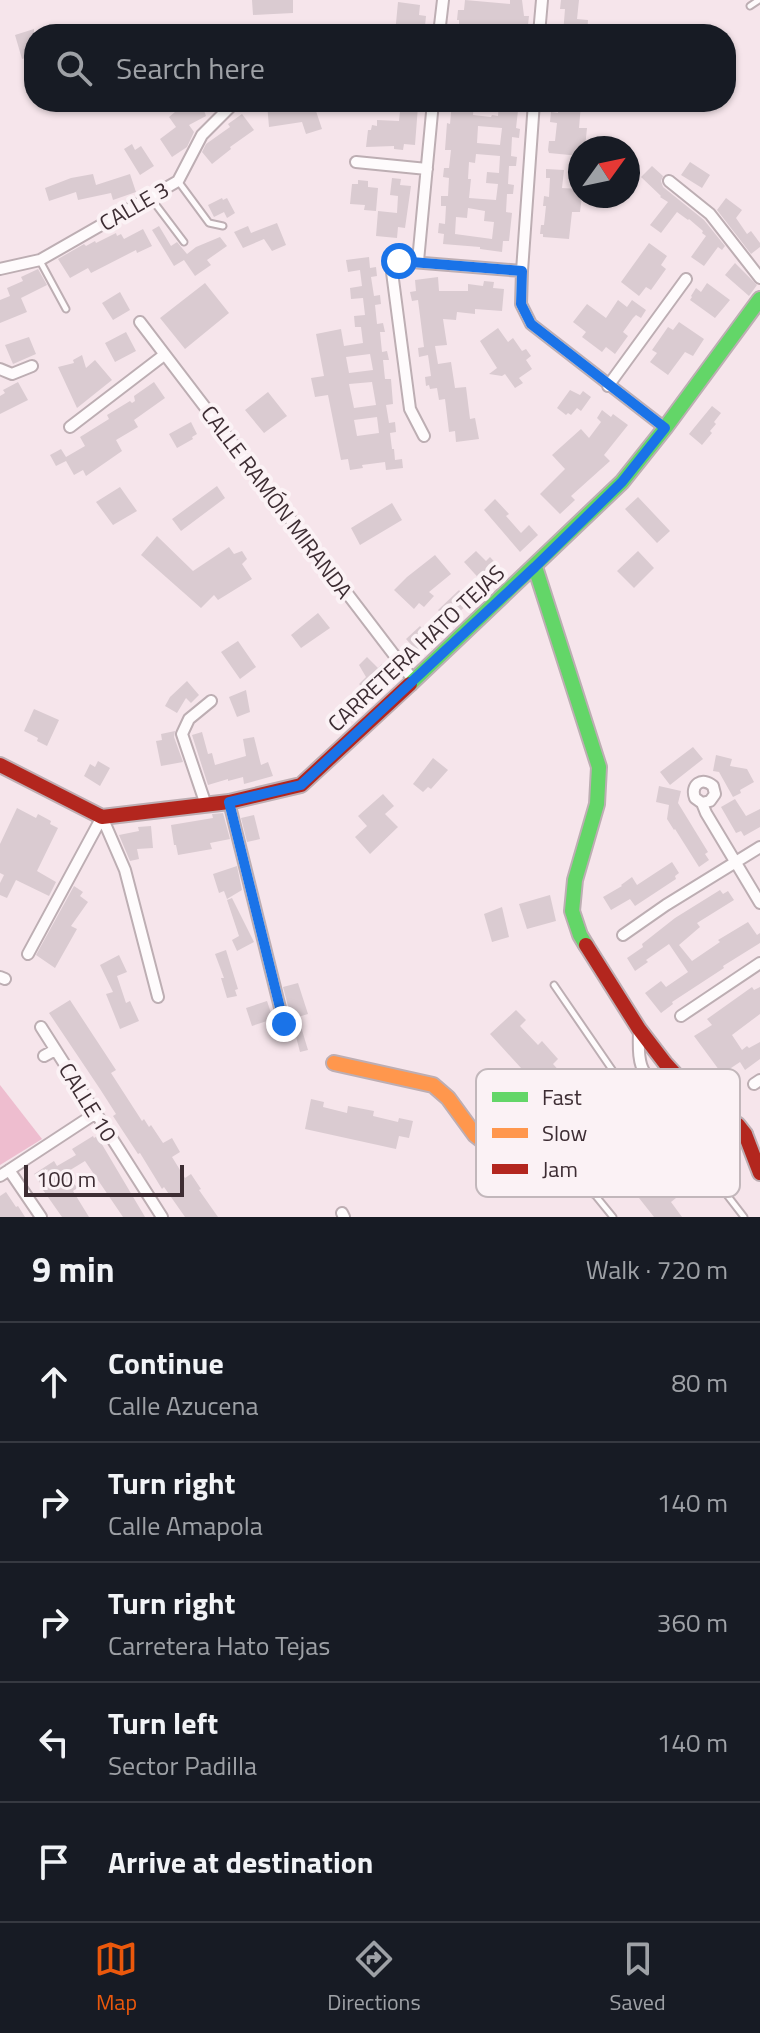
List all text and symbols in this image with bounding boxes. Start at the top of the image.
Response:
search box [24,24,736,112]
text: Search here [116,45,265,91]
icon: search [52,46,96,90]
north arrow [568,136,640,208]
street label: CALLE 3 [93,172,175,240]
route start [381,243,417,279]
street label: CALLE RAMÓN MIRANDA [193,398,361,606]
street label: CARRETERA HATO TEJAS [320,557,512,739]
route end [266,1006,302,1042]
street label: CALLE 10 [50,1056,126,1148]
legend [476,1069,740,1197]
text: Fast [542,1080,582,1114]
text: Slow [542,1116,588,1150]
text: Jam [542,1152,578,1186]
scale bar [24,1161,184,1197]
text: 100 m [36,1162,96,1196]
text: 9 min [32,1243,115,1295]
text: Walk · 720 m [586,1250,728,1289]
text: Continue [108,1340,224,1386]
icon: ahead [32,1360,76,1404]
text: 80 m [671,1363,728,1402]
text: Calle Azucena [108,1386,258,1425]
text: Turn right [108,1460,236,1506]
icon: right [32,1480,76,1524]
text: 140 m [657,1483,728,1522]
text: Calle Amapola [108,1506,263,1545]
text: Turn right [108,1580,236,1626]
icon: right [32,1600,76,1644]
text: 360 m [657,1603,728,1642]
text: Carretera Hato Tejas [108,1626,330,1665]
text: Turn left [108,1700,218,1746]
icon: left [32,1720,76,1764]
text: 140 m [657,1723,728,1762]
text: Sector Padilla [108,1746,257,1785]
text: Arrive at destination [108,1839,373,1885]
icon: arrive [32,1840,76,1884]
tab: Map [94,1937,138,2019]
tab: Directions [327,1937,421,2019]
tab: Saved [610,1937,666,2019]

